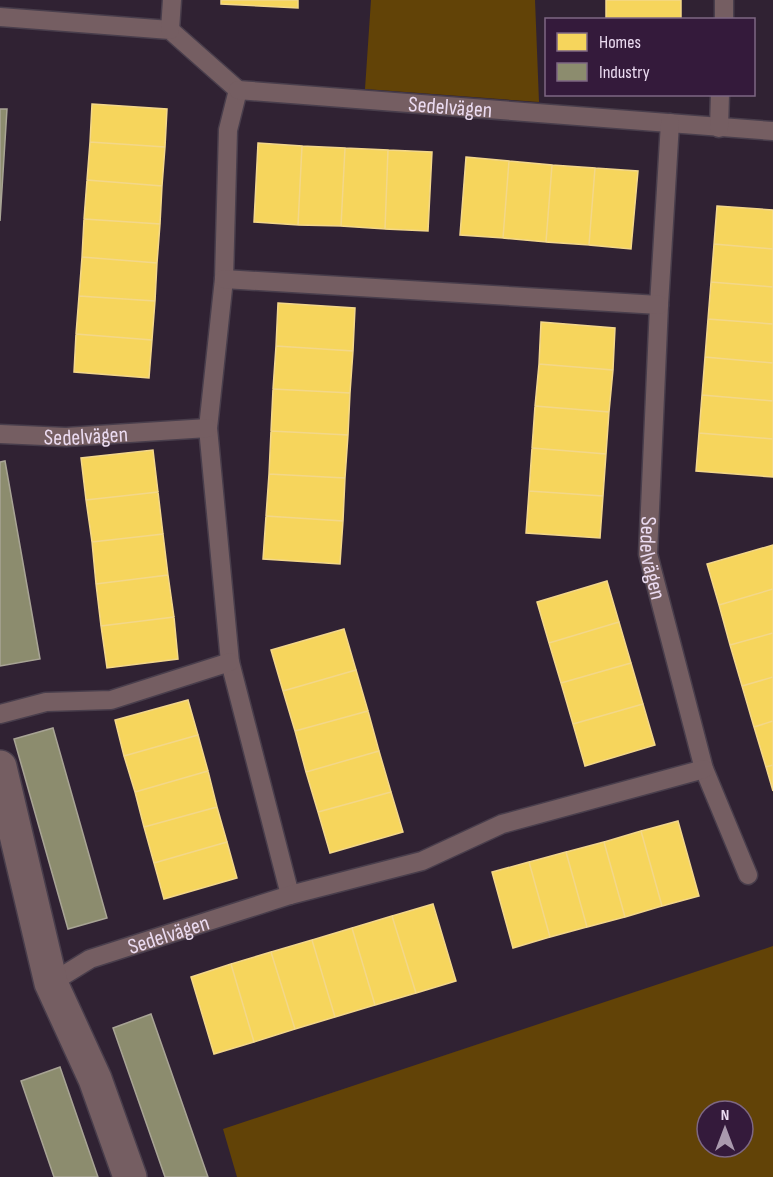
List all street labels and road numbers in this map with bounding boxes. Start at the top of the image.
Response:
street label: Sedelvägen [407,91,493,124]
street label: Sedelvägen [43,421,129,452]
street label: Sedelvägen [633,516,671,603]
street label: Sedelvägen [125,910,213,961]

